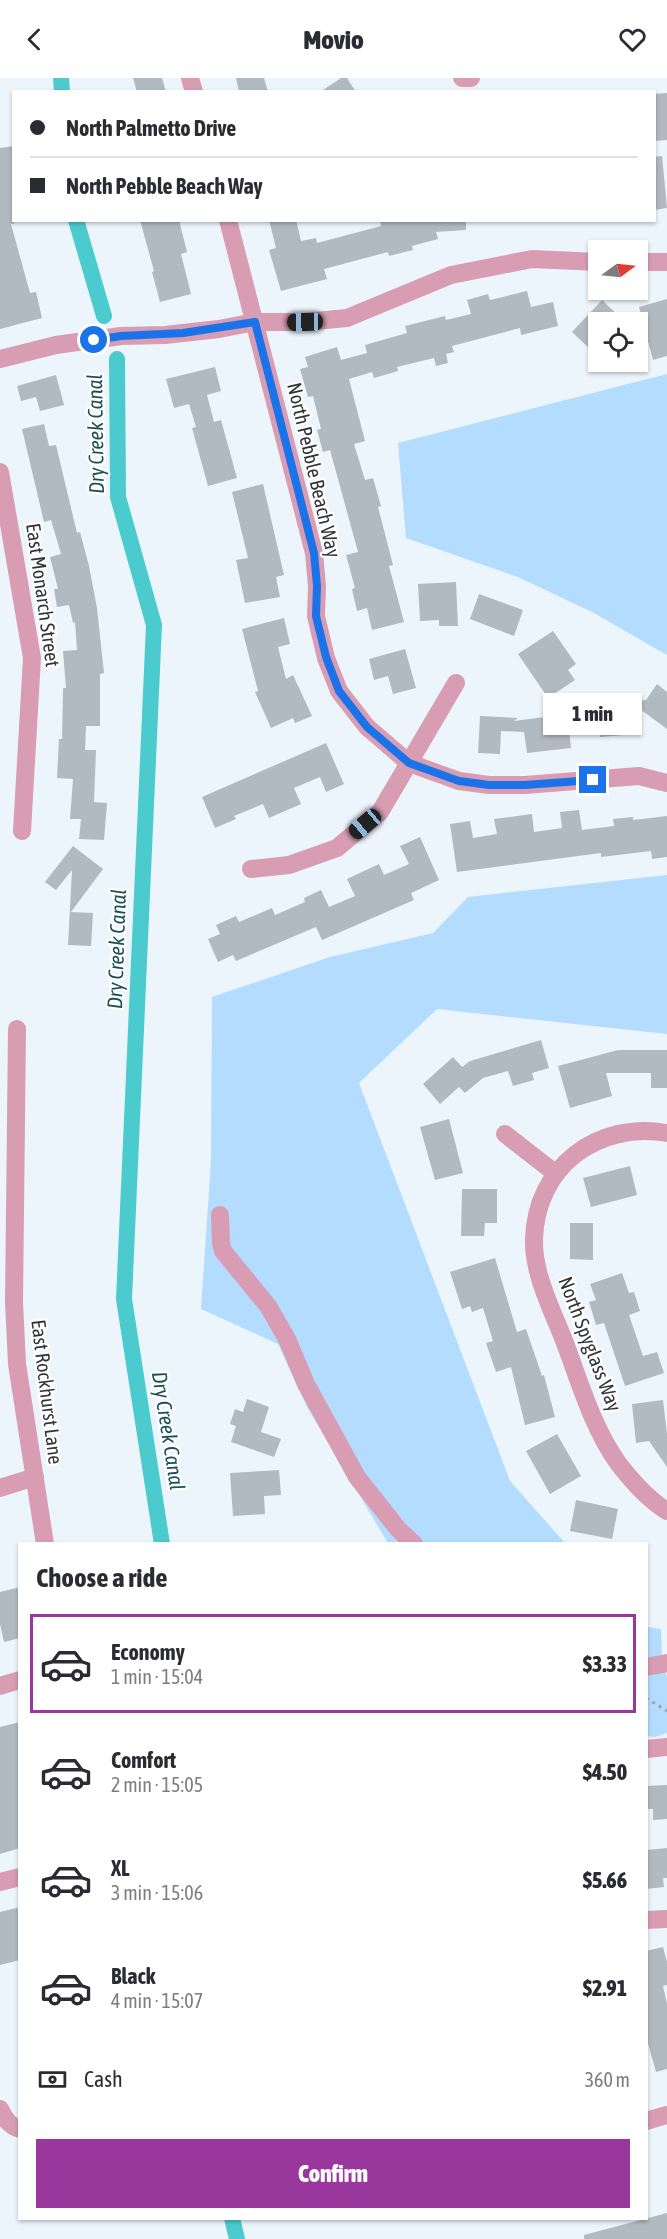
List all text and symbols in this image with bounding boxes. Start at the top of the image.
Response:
icon: back [18,23,51,56]
icon: heart [616,23,649,56]
text: Movio [303,24,364,55]
text: North Palmetto Drive [66,115,236,141]
text: North Pebble Beach Way [66,173,263,199]
north arrow [588,240,648,300]
map controls [588,240,648,372]
button: locate [588,312,648,372]
car [287,313,323,331]
route start [80,326,107,353]
water label: Dry Creek Canal [82,374,108,494]
street label: North Pebble Beach Way [283,380,346,560]
street label: East Monarch Street [22,522,65,668]
callout: 1 min [544,693,642,735]
text: 1 min [572,702,613,725]
route end [579,766,606,793]
car [345,806,385,842]
water label: Dry Creek Canal [102,889,130,1009]
street label: North Spyglass Way [554,1273,627,1414]
street label: East Rockhurst Lane [27,1318,68,1466]
water label: Dry Creek Canal [148,1370,190,1492]
text: Choose a ride [36,1562,168,1593]
icon: car [39,1637,93,1691]
text: Economy [111,1639,185,1665]
text: $3.33 [583,1651,627,1677]
text: 1 min · 15:04 [111,1665,203,1688]
icon: car [39,1745,93,1799]
text: Comfort [111,1747,176,1773]
text: $4.50 [583,1759,627,1785]
text: 2 min · 15:05 [111,1773,203,1796]
icon: car [39,1853,93,1907]
text: XL [111,1855,129,1881]
text: $5.66 [583,1867,627,1893]
text: 3 min · 15:06 [111,1881,203,1904]
icon: car [39,1961,93,2015]
text: Black [111,1963,155,1989]
text: $2.91 [583,1975,627,2001]
text: 4 min · 15:07 [111,1989,203,2012]
icon: cash [36,2063,69,2096]
text: Cash [84,2066,123,2092]
text: 360 m [585,2068,630,2091]
button: Confirm [36,2139,630,2208]

